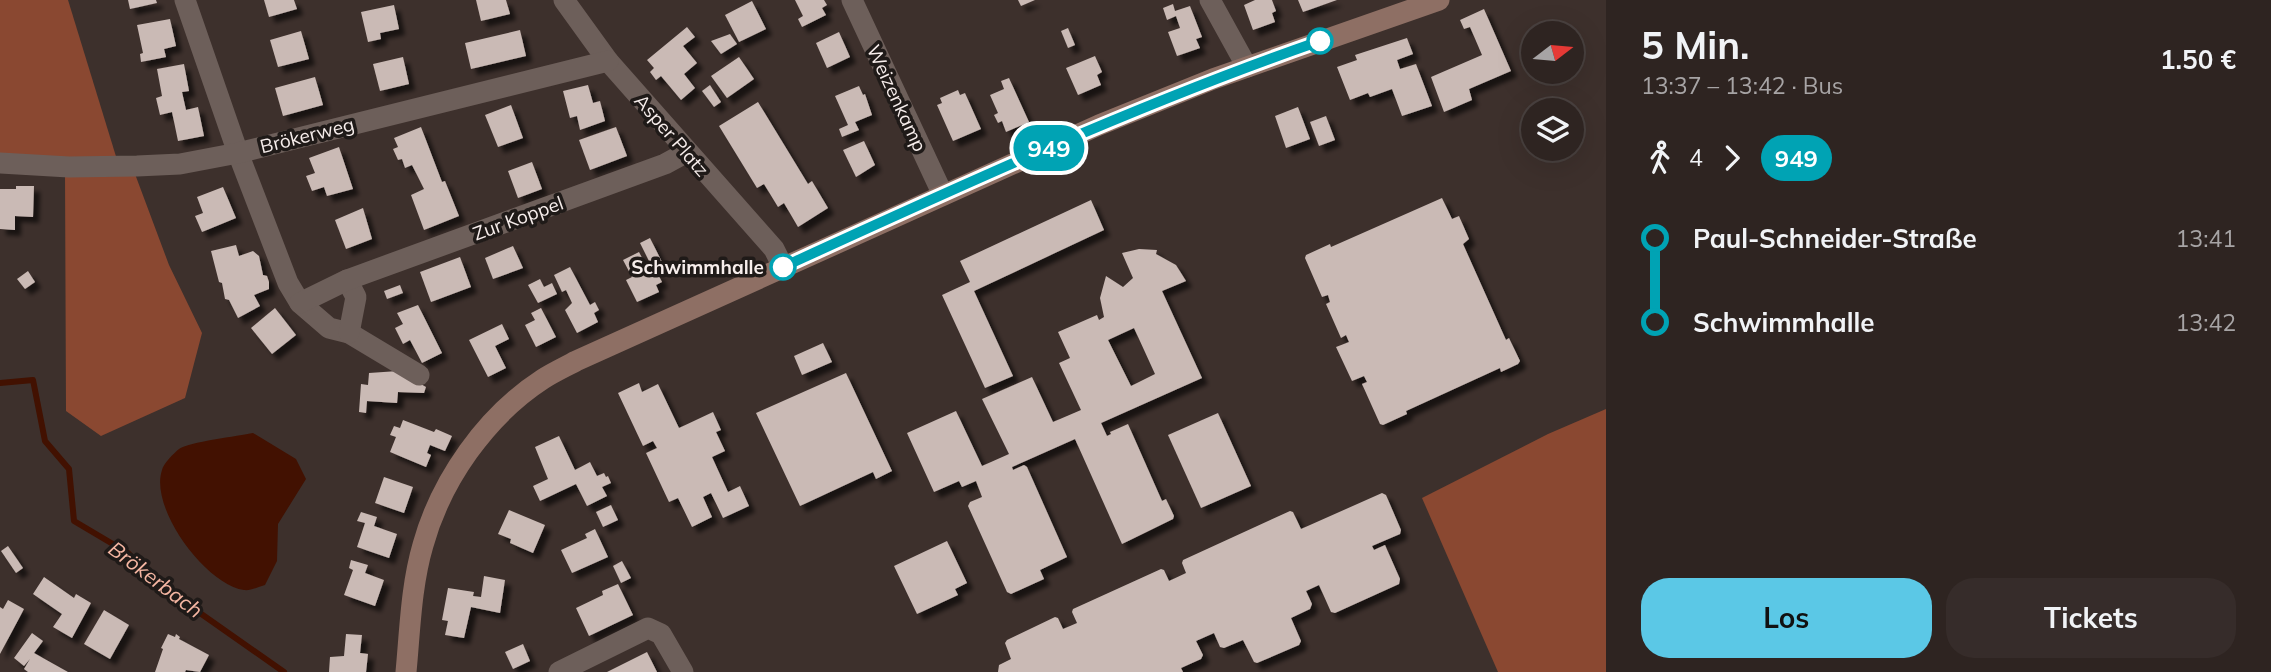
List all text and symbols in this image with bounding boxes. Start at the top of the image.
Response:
north arrow [1521,21,1584,84]
map controls [1521,21,1584,161]
text: 5 Min. [1641,21,1750,69]
unlabelled marker [1307,28,1333,54]
street label: Weizenkamp [862,41,932,155]
text: 1.50 € [2160,43,2236,76]
text: 13:37 – 13:42 · Bus [1641,71,1843,100]
street label: Asper Platz [630,89,714,181]
button: layers [1521,98,1584,161]
street label: Brökerweg [257,112,357,158]
line badge: 949 [1009,125,1089,171]
text: 949 [1027,133,1071,163]
icon: walk [1641,139,1679,177]
icon: forward [1713,139,1751,177]
text: 4 [1689,143,1703,172]
text: 949 [1775,143,1818,173]
street label: Zur Koppel [470,191,566,245]
text: Paul-Schneider-Straße [1693,222,1977,255]
text: 13:41 [2176,224,2236,253]
marker: Schwimmhalle [770,254,796,280]
place label: Schwimmhalle [631,255,764,279]
text: Schwimmhalle [1693,306,1875,339]
text: 13:42 [2176,308,2236,337]
water label: Brökerbach [104,535,208,623]
button: Los [1641,578,1932,658]
button: Tickets [1946,578,2236,658]

